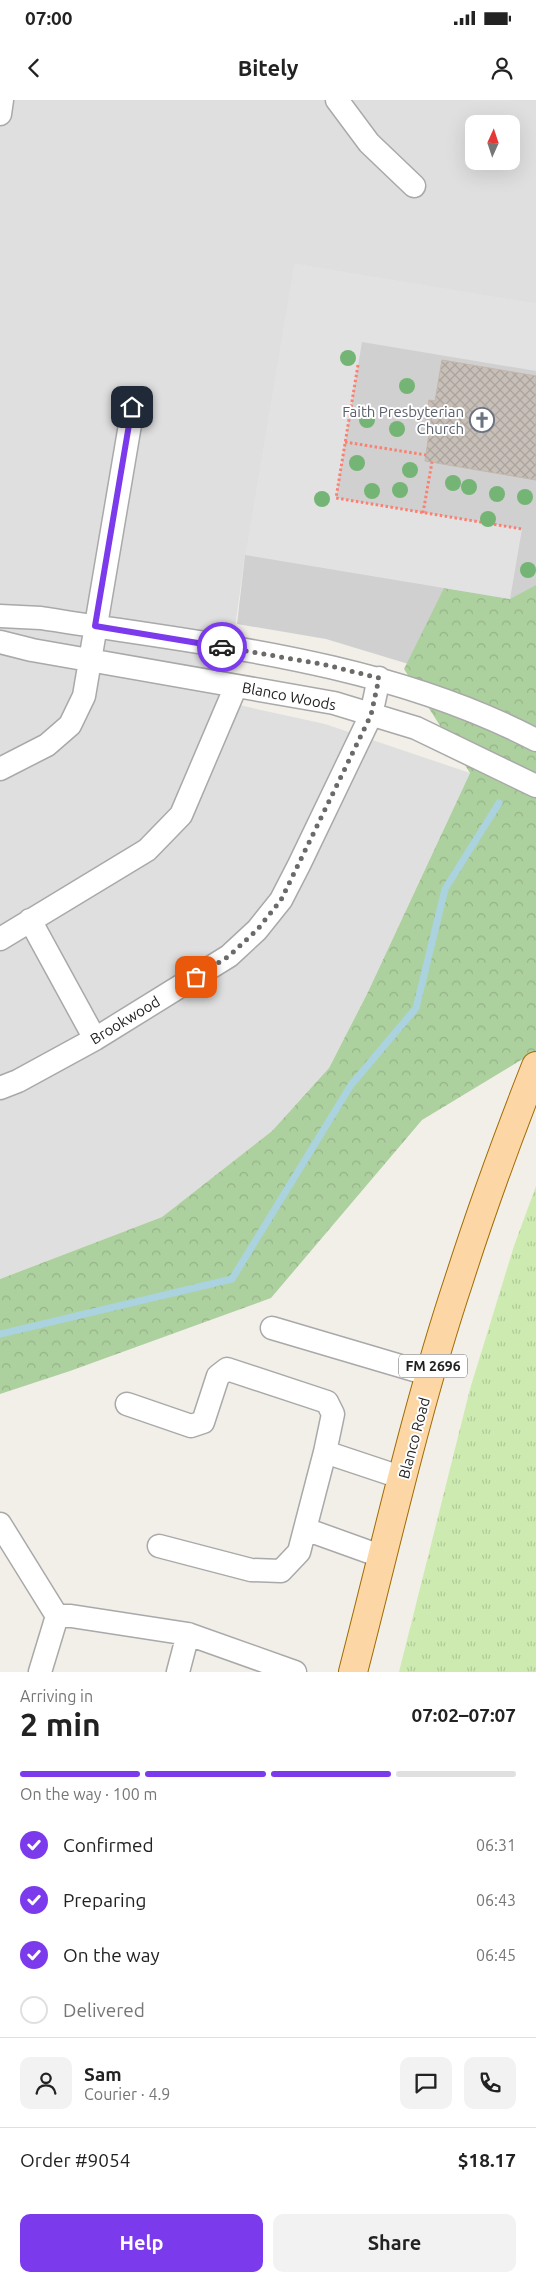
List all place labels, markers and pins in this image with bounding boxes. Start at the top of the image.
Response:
pin [111,386,153,428]
place label: Faith Presbyterian Church [342,403,464,437]
church icon: Faith Presbyterian Church [469,407,495,433]
pin [175,956,217,998]

